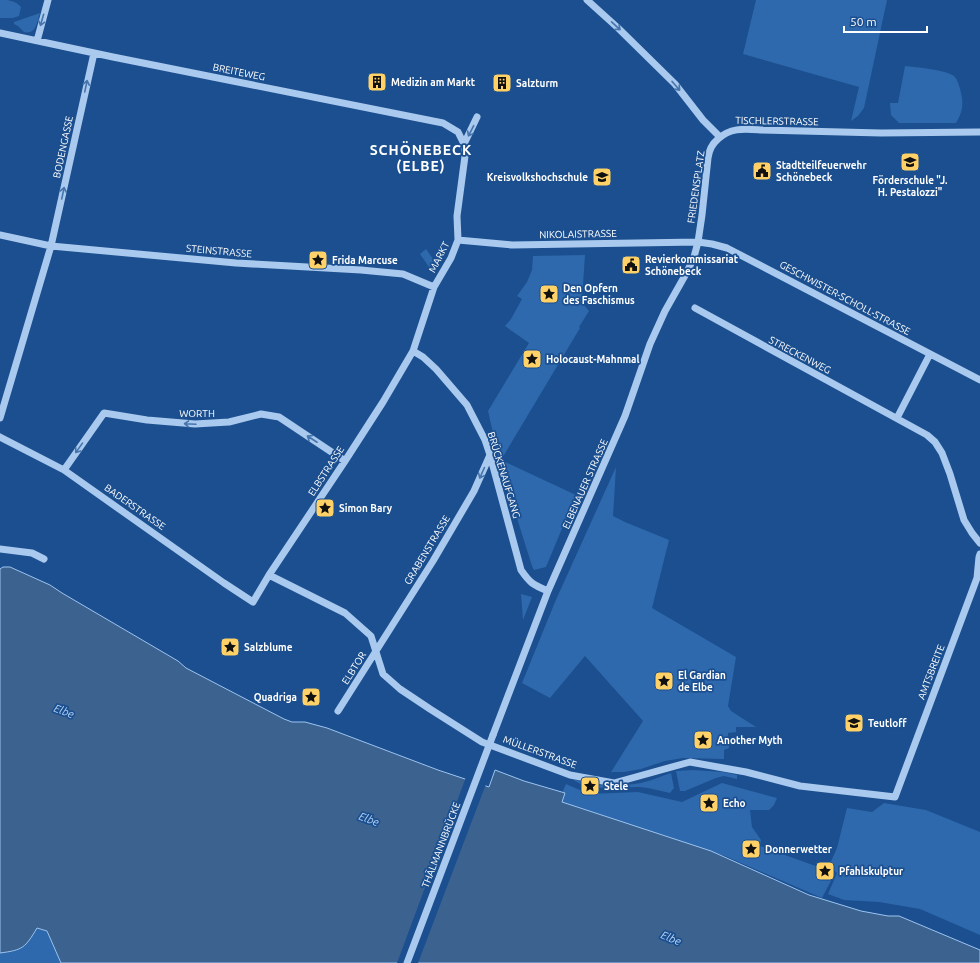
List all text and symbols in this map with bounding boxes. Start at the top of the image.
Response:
scale bar [844,8,927,34]
one-way arrow [38,13,45,26]
text: 50 m [850,15,877,28]
one-way arrow [611,21,621,31]
street label: BREITEWEG [212,62,266,82]
building icon: Medizin am Markt [366,71,388,93]
building icon: Salzturm [491,72,513,94]
place label: Medizin am Markt [391,77,476,88]
place label: Salzturm [516,78,558,89]
one-way arrow [83,80,91,93]
one-way arrow [671,80,680,91]
street label: BODENGASSE [51,115,75,179]
street label: TISCHLERSTRASSE [735,115,819,127]
one-way arrow [467,125,474,137]
district label: SCHÖNEBECK (ELBE) [370,141,472,174]
street label: FRIEDENSPLATZ [685,150,707,224]
school or university icon: Förderschule "J. H. Pestalozzi" [899,151,921,173]
public building icon: Stadtteilfeuerwehr Schönebeck [751,160,773,182]
place label: Stadtteilfeuerwehr Schönebeck [776,160,867,183]
school or university icon: Kreisvolkshochschule [591,166,613,188]
place label: Kreisvolkshochschule [487,172,588,183]
place label: Förderschule "J. H. Pestalozzi" [872,175,948,198]
one-way arrow [59,187,67,200]
street label: NIKOLAISTRASSE [539,228,617,240]
street label: MARKT [427,239,452,274]
street label: STEINSTRASSE [186,243,253,259]
place icon: Frida Marcuse [307,249,329,271]
public building icon: Revierkommissariat Schönebeck [620,254,642,276]
place label: Revierkommissariat Schönebeck [645,254,739,277]
place label: Frida Marcuse [332,255,398,266]
street label: GESCHWISTER-SCHOLL-STRASSE [778,259,913,337]
place icon: Den Opfern des Faschismus [538,283,560,305]
place label: Den Opfern des Faschismus [563,283,635,306]
street label: STRECKENWEG [767,334,833,376]
place icon: Holocaust-Mahnmal [521,348,543,370]
place label: Holocaust-Mahnmal [546,354,640,365]
street label: WORTH [179,408,215,419]
one-way arrow [184,420,197,427]
street label: BRÜCKENAUFGANG [486,430,522,520]
one-way arrow [307,435,318,443]
street label: ELBENAUER STRASSE [560,437,610,531]
one-way arrow [75,442,83,453]
street label: ELBSTRASSE [306,444,346,498]
one-way arrow [478,467,485,479]
street label: BADERSTRASSE [102,482,168,532]
place icon: Simon Bary [314,497,336,519]
place label: Simon Bary [339,503,393,514]
street label: GRABENSTRASSE [402,513,452,587]
place icon: Salzblume [219,636,241,658]
place label: Salzblume [244,642,293,653]
street label: AMTSBREITE [915,643,947,701]
street label: ELBTOR [340,650,368,686]
place icon: El Gardian de Elbe [653,670,675,692]
place label: El Gardian de Elbe [678,670,726,693]
place icon: Quadriga [300,686,322,708]
place label: Quadriga [254,692,297,703]
water label: Elbe [52,702,76,720]
school or university icon: Teutloff [843,712,865,734]
place label: Teutloff [868,717,907,729]
place icon: Another Myth [692,729,714,751]
street label: MÜLLERSTRASSE [502,734,579,771]
place label: Another Myth [717,735,783,746]
place icon: Stele [579,775,601,797]
place label: Stele [604,781,629,792]
place icon: Echo [698,792,720,814]
place label: Echo [723,798,746,809]
street label: THÄLMANNBRÜCKE [420,800,463,889]
water label: Elbe [357,810,381,828]
place icon: Donnerwetter [740,838,762,860]
place label: Donnerwetter [765,844,833,855]
place icon: Pfahlskulptur [814,860,836,882]
place label: Pfahlskulptur [839,866,904,877]
water label: Elbe [659,929,683,948]

